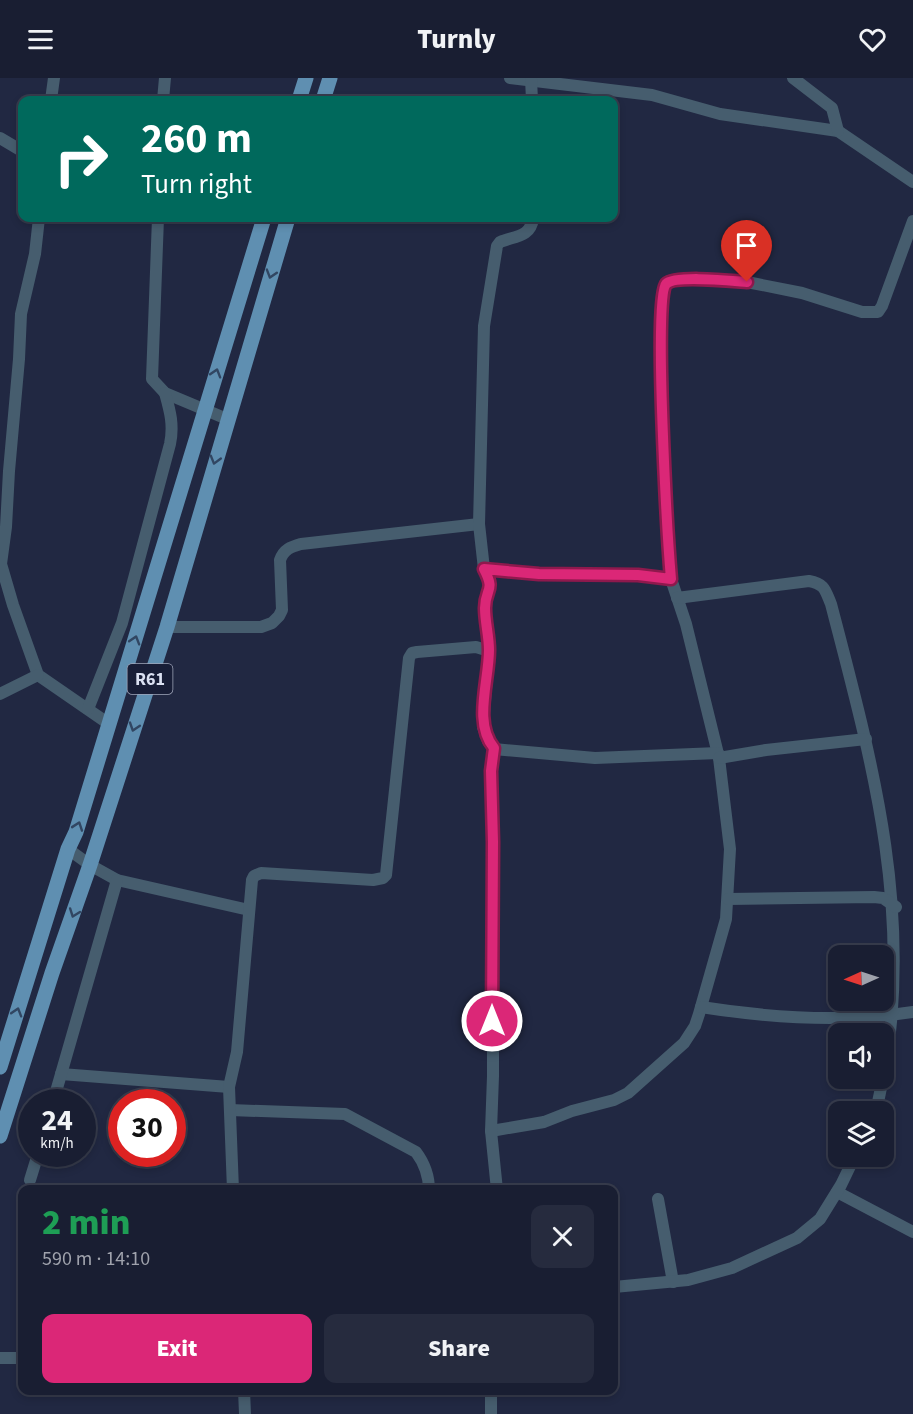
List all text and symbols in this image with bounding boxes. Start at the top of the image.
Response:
text: Turnly [417,20,496,59]
icon: menu [24,23,57,56]
icon: heart [856,23,889,56]
text: 260 m [141,109,252,169]
icon: right [42,120,120,198]
text: Turn right [141,165,252,204]
pin [721,220,772,282]
icon: arrive [730,229,763,262]
one-way arrow [266,268,278,278]
one-way arrow [209,368,221,379]
one-way arrow [210,454,222,465]
one-way arrow [128,635,140,646]
road number: R61 [128,664,172,694]
one-way arrow [129,721,142,732]
one-way arrow [70,821,83,832]
one-way arrow [68,907,81,917]
north arrow [828,945,894,1011]
map controls [828,945,894,1167]
position arrow [460,989,524,1053]
one-way arrow [10,1007,22,1018]
button: sound [828,1023,894,1089]
speed limit sign: 30 [108,1089,186,1167]
text: 24 [41,1099,73,1142]
button: layers [828,1101,894,1167]
text: km/h [40,1133,74,1154]
text: 2 min [42,1197,130,1248]
button: close [531,1205,594,1268]
text: 590 m · 14:10 [42,1245,150,1273]
button: Exit [42,1314,312,1383]
button: Share [324,1314,594,1383]

